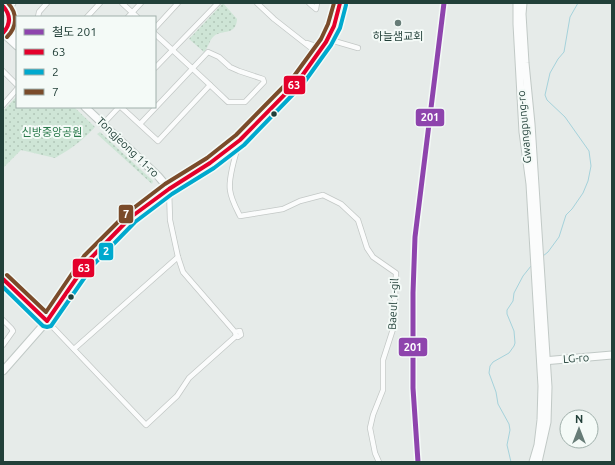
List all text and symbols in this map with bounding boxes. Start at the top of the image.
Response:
legend [16,16,156,108]
marker: 하늘샘교회 [393,18,403,28]
text: 철도 201 [52,25,97,38]
place label: 하늘샘교회 [373,30,423,42]
text: 63 [52,45,66,58]
text: 2 [52,65,59,78]
line badge: 63 [283,75,306,95]
text: 63 [288,79,300,91]
text: 7 [52,85,59,98]
street label: Gwangpung-ro [515,90,533,164]
line badge: 201 [415,108,445,127]
unlabelled marker [269,109,279,119]
text: 201 [421,111,439,123]
street label: Tongjeong 11-ro [95,114,161,180]
park label: 신방중앙공원 [22,126,82,138]
line badge: 7 [118,204,134,224]
text: 7 [123,208,129,220]
line badge: 2 [98,242,114,261]
text: 2 [103,245,109,257]
line badge: 63 [72,258,95,278]
text: 63 [78,262,90,274]
street label: Baeul 1-gil [386,278,400,330]
unlabelled marker [66,292,76,302]
line badge: 201 [398,337,428,357]
text: 201 [404,341,422,353]
street label: LG-ro [562,351,590,365]
north arrow [559,409,599,449]
text: N [575,413,583,425]

